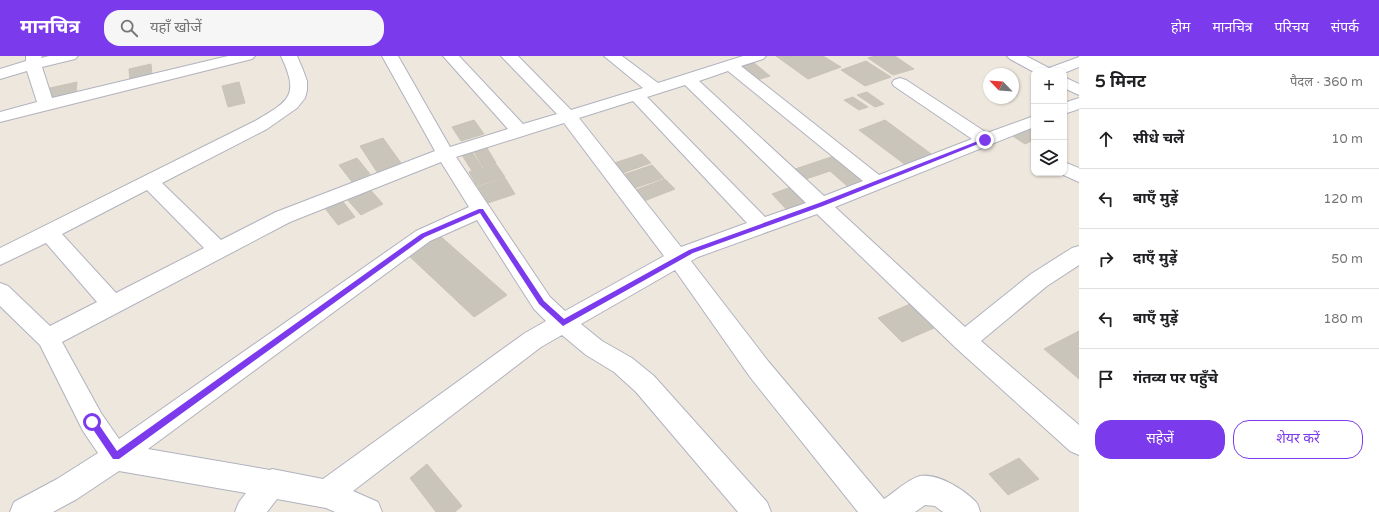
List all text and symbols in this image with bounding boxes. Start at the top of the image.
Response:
search box [104,10,384,46]
text: मानचित्र [20,16,80,38]
icon: search [118,17,140,39]
text: यहाँ खोजें [150,18,202,36]
text: होम [1171,19,1190,36]
text: मानचित्र [1212,19,1253,36]
text: परिचय [1275,19,1309,36]
text: संपर्क [1331,19,1359,36]
north arrow [983,68,1019,104]
map controls [1031,68,1067,176]
button: + [1031,68,1067,104]
text: 5 मिनट [1095,71,1146,92]
text: पैदल · 360 m [1290,74,1363,90]
button: − [1031,104,1067,140]
icon: ahead [1095,128,1117,150]
text: सीधे चलें [1133,129,1184,147]
route end [976,131,994,149]
text: 10 m [1331,131,1363,147]
button: layers [1031,140,1067,176]
icon: left [1095,188,1117,210]
text: बाएँ मुड़ें [1133,189,1178,207]
text: 120 m [1323,191,1363,207]
icon: right [1095,248,1117,270]
text: दाएँ मुड़ें [1133,249,1177,267]
text: 50 m [1331,251,1363,267]
icon: left [1095,308,1117,330]
text: बाएँ मुड़ें [1133,309,1178,327]
text: 180 m [1323,311,1363,327]
icon: arrive [1095,368,1117,390]
text: गंतव्य पर पहुँचे [1133,369,1218,387]
route start [83,413,101,431]
button: सहेजें [1095,420,1225,459]
button: शेयर करें [1233,420,1363,459]

